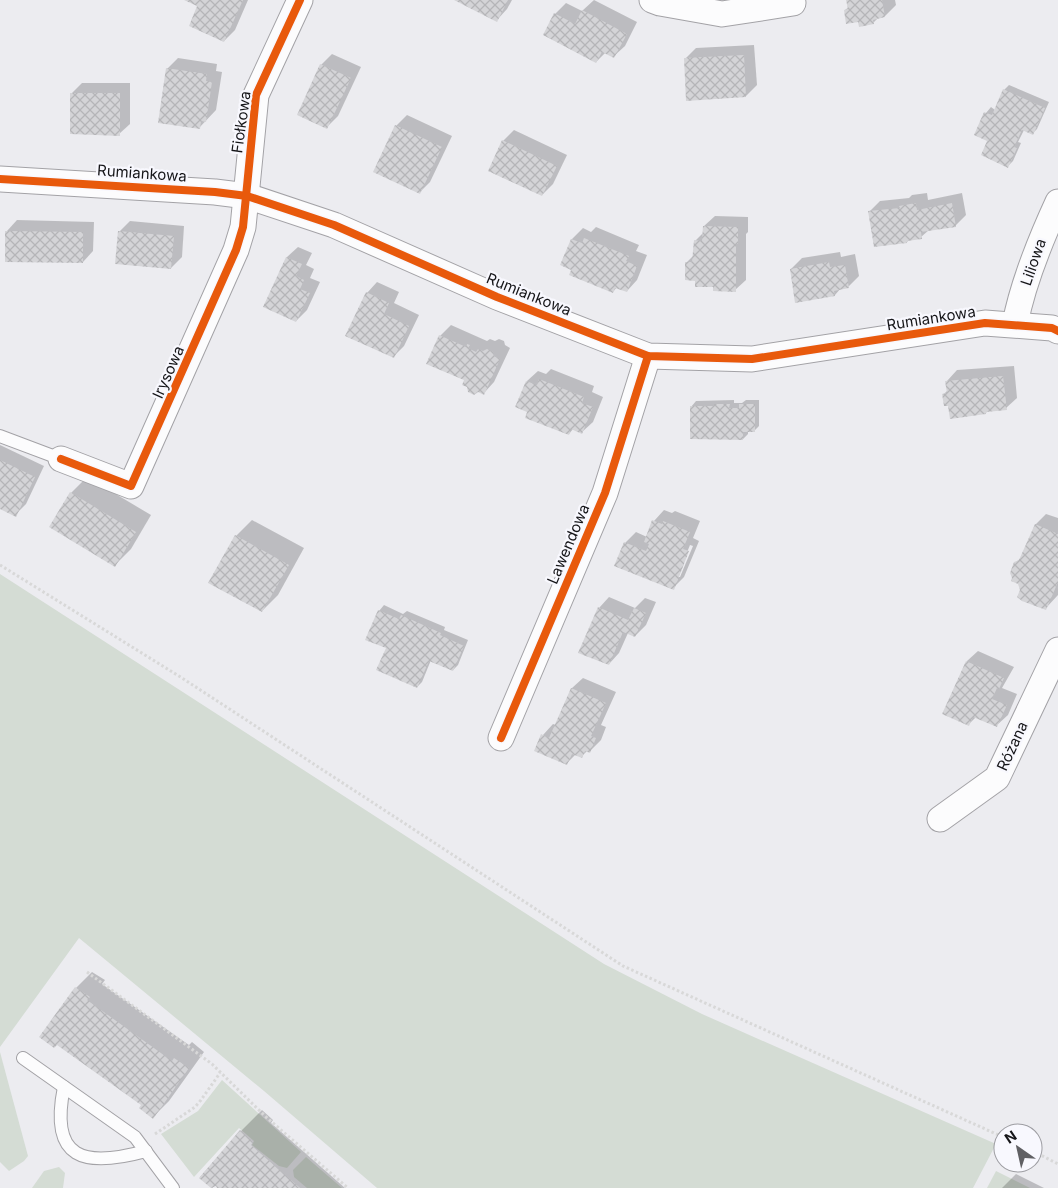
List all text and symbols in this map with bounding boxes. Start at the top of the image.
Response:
street label: Fiołkowa [227,90,255,154]
street label: Rumiankowa [96,160,188,186]
street label: Liliowa [1016,236,1050,288]
street label: Rumiankowa [484,268,574,320]
street label: Rumiankowa [885,302,977,334]
street label: Irysowa [148,343,188,401]
street label: Lawendowa [543,501,593,587]
street label: Różana [992,718,1032,774]
north arrow [993,1123,1043,1173]
text: N [1001,1127,1020,1147]

